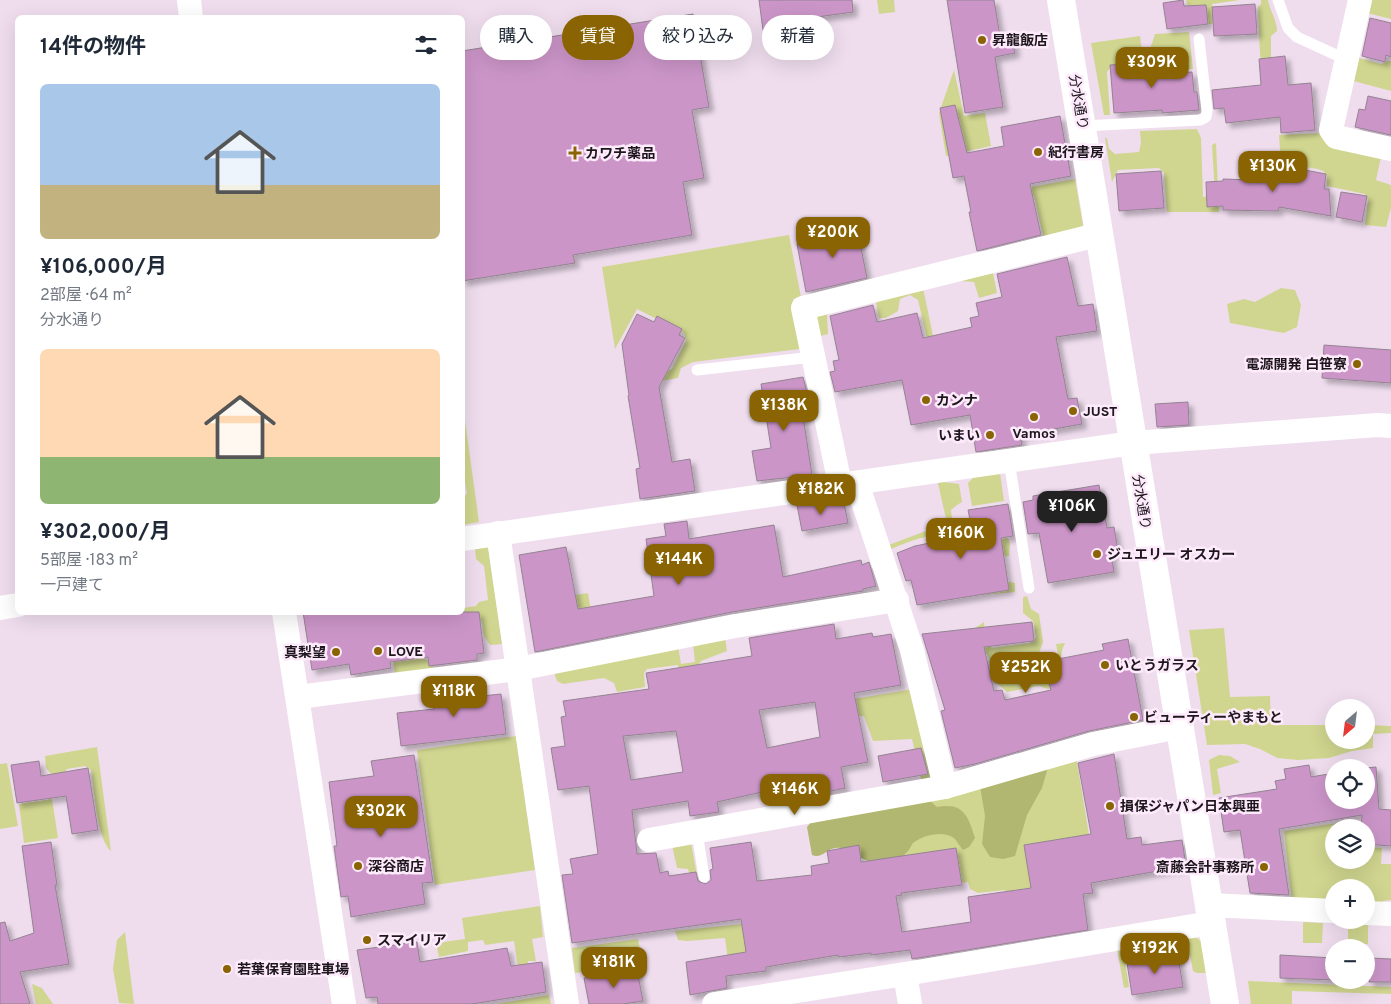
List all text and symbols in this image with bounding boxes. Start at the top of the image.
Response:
chip: 購入 [480,15,552,60]
chip: 賃貸 [562,15,634,60]
chip: 絞り込み [644,15,752,60]
chip: 新着 [762,15,834,60]
icon: filters [412,31,440,59]
place label: 昇龍飯店 [992,33,1048,50]
text: 14件の物件 [40,34,146,61]
marker: 昇龍飯店 [976,34,988,46]
pin: ¥309K [1117,46,1187,89]
text: ¥309K [1127,53,1177,73]
street label: 分水通り [1064,73,1091,131]
icon: home [195,117,285,207]
place label: 紀行書房 [1048,145,1104,162]
place label: カワチ薬品 [585,146,655,163]
marker: 紀行書房 [1032,146,1044,158]
marker: カワチ薬品 [569,147,581,159]
pin: ¥130K [1238,150,1308,193]
text: ¥130K [1249,157,1297,177]
pin: ¥200K [798,216,868,259]
text: ¥200K [807,223,859,243]
text: ¥106,000/月 [40,254,167,281]
text: 2部屋 · 64 m² [40,286,132,306]
text: 分水通り [40,311,104,331]
place label: 電源開発 白笹寮 [1246,356,1347,374]
marker: 電源開発 白笹寮 [1351,358,1363,370]
icon: home [195,382,285,472]
pin: ¥138K [749,390,819,432]
place label: カンナ [936,393,978,410]
marker: カンナ [920,394,932,406]
text: ¥138K [760,396,808,416]
place label: JUST [1083,404,1118,421]
marker: JUST [1067,405,1079,417]
marker: Vamos [1028,411,1040,423]
place label: Vamos [1012,426,1056,443]
place label: いまい [938,428,980,445]
marker: いまい [984,429,996,441]
street label: 分水通り [1128,473,1153,531]
pin: ¥182K [786,474,856,516]
text: ¥182K [798,480,844,500]
pin: ¥106K [1037,490,1107,533]
text: ¥106K [1048,497,1096,517]
pin: ¥160K [926,518,996,560]
text: ¥302,000/月 [40,519,170,546]
text: ¥160K [937,524,985,544]
pin: ¥144K [644,544,714,586]
place label: ジュエリー オスカー [1107,547,1236,564]
marker: ジュエリー オスカー [1091,548,1103,560]
text: ¥144K [655,550,703,570]
text: 5部屋 · 183 m² [40,551,138,571]
text: 一戸建て [40,576,104,596]
place label: LOVE [388,644,423,661]
place label: 真梨望 [284,645,326,662]
marker: LOVE [372,645,384,657]
marker: 真梨望 [330,646,342,658]
pin: ¥252K [991,652,1061,694]
text: ¥252K [1001,658,1051,678]
place label: いとうガラス [1115,658,1199,675]
marker: いとうガラス [1099,659,1111,671]
pin: ¥118K [419,676,489,718]
text: ¥118K [432,682,476,702]
north arrow [1325,699,1375,749]
map controls [1325,699,1375,989]
place label: ビューティーやまもと [1144,710,1283,727]
marker: ビューティーやまもと [1128,711,1140,723]
button: locate [1325,759,1375,809]
pin: ¥146K [760,774,830,816]
text: ¥146K [771,780,819,800]
pin: ¥302K [346,796,416,838]
place label: 損保ジャパン日本興亜 [1120,799,1260,816]
marker: 損保ジャパン日本興亜 [1104,800,1116,812]
text: ¥302K [356,802,406,822]
button: layers [1325,819,1375,869]
place label: 深谷商店 [368,859,424,876]
marker: 深谷商店 [352,860,364,872]
place label: 斎藤会計事務所 [1156,860,1254,877]
marker: 斎藤会計事務所 [1258,861,1270,873]
button: + [1325,879,1375,929]
pin: ¥192K [1120,932,1190,975]
place label: スマイリア [377,933,447,950]
marker: スマイリア [361,934,373,946]
text: ¥192K [1131,939,1179,959]
button: − [1325,939,1375,989]
pin: ¥181K [579,946,649,989]
text: ¥181K [592,953,636,973]
place label: 若葉保育園駐車場 [237,962,349,979]
marker: 若葉保育園駐車場 [221,963,233,975]

